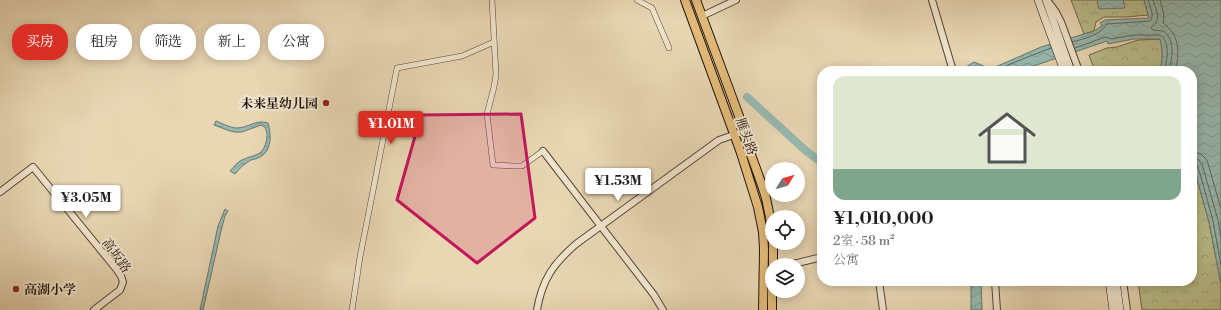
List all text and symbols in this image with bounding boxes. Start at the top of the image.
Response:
chip: 买房 [12,24,68,60]
chip: 租房 [76,24,132,60]
chip: 筛选 [140,24,196,60]
chip: 新上 [204,24,260,60]
chip: 公寓 [268,24,324,60]
place label: 未来星幼儿园 [240,96,318,112]
marker: 未来星幼儿园 [321,98,331,108]
icon: home [971,102,1043,174]
pin: ¥1.01M [358,111,424,145]
street label: 雁头路 [732,115,760,157]
text: ¥1.01M [367,116,415,132]
north arrow [765,162,805,202]
map controls [765,162,805,298]
pin: ¥1.53M [585,168,651,202]
text: ¥1.53M [594,173,642,189]
pin: ¥3.05M [53,185,119,219]
text: ¥3.05M [61,190,111,206]
text: ¥1,010,000 [833,208,934,230]
button: locate [765,210,805,250]
text: 2室 · 58 m² [833,233,895,249]
street label: 高坂路 [98,235,134,276]
text: 公寓 [833,252,859,268]
button: layers [765,258,805,298]
place label: 高湖小学 [24,282,76,298]
marker: 高湖小学 [11,284,21,294]

